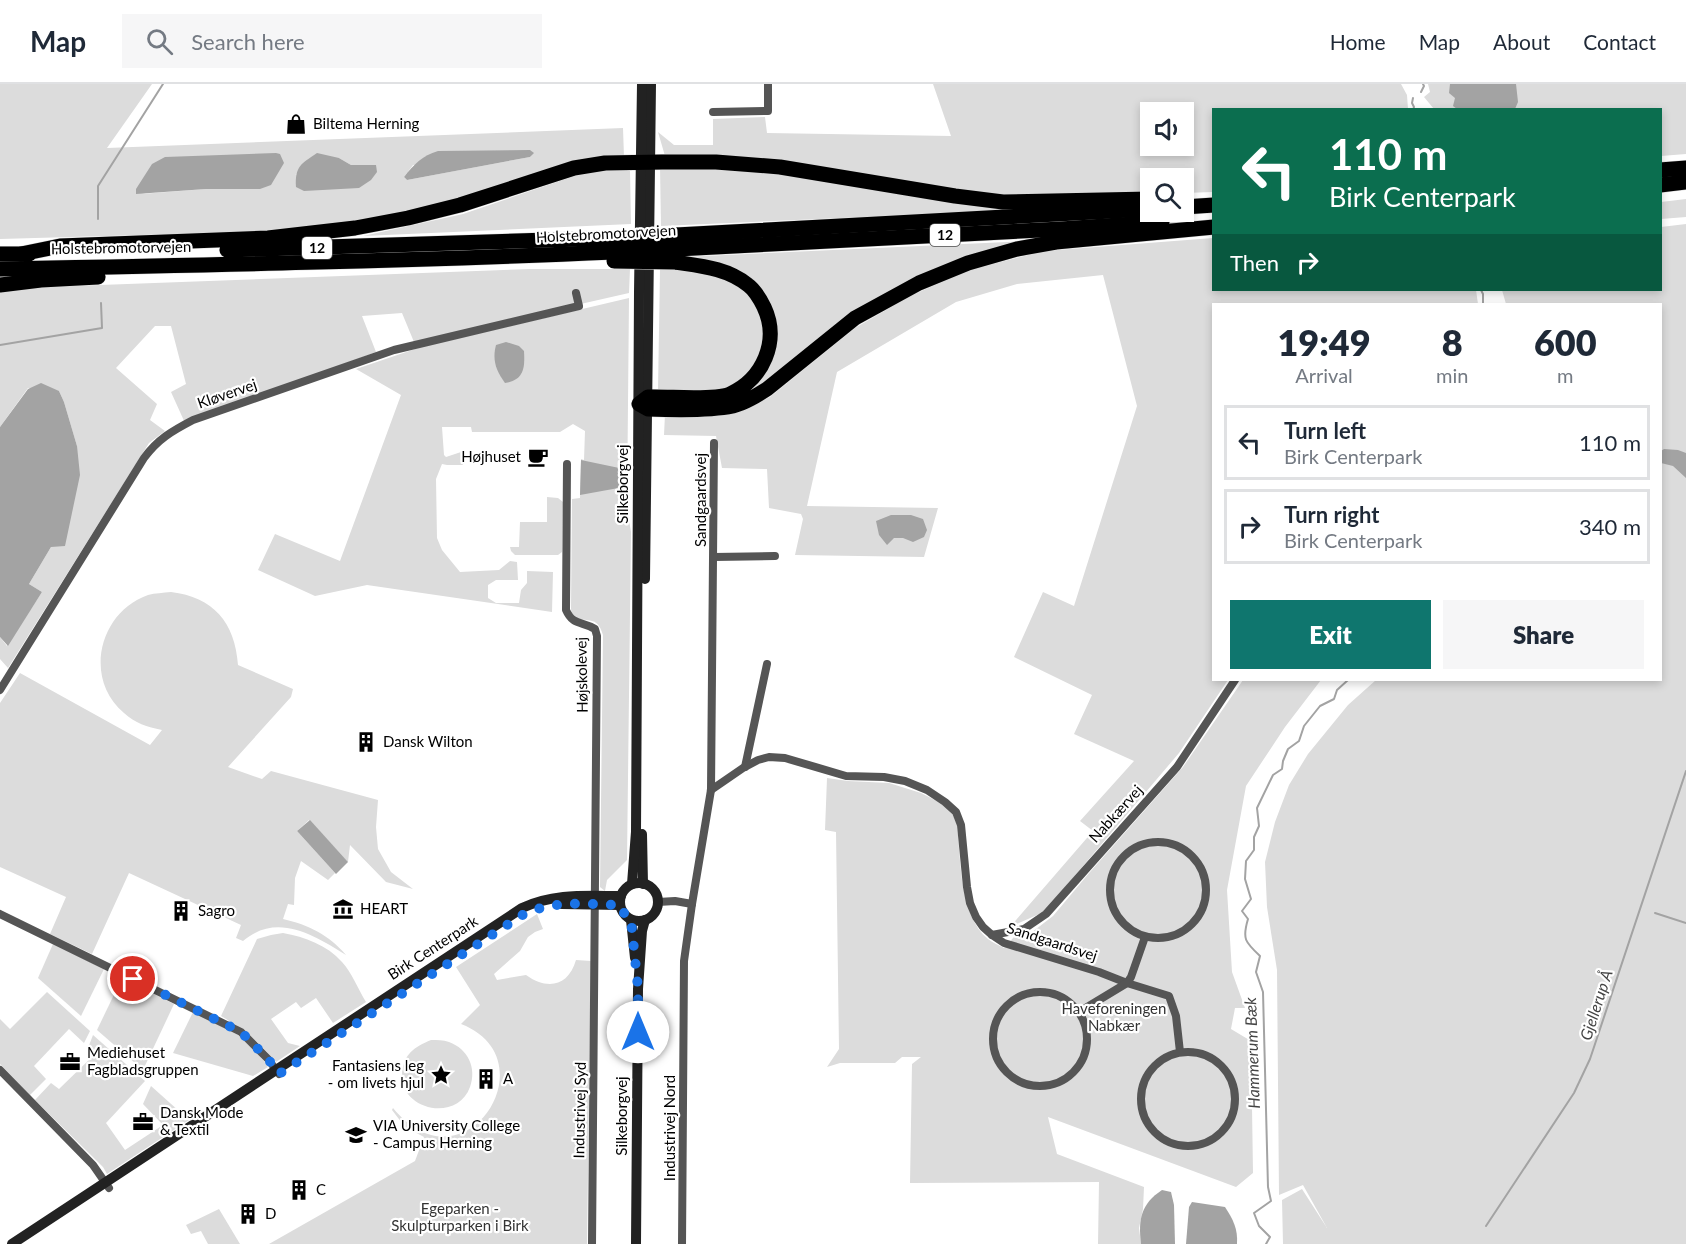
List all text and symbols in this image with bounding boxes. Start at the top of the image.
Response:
search box [122,14,542,68]
text: Map [30,24,86,58]
icon: search [143,25,176,58]
text: Search here [191,28,305,55]
text: Home [1330,29,1386,54]
text: Map [1419,29,1460,54]
text: About [1493,29,1550,54]
text: Contact [1583,29,1656,54]
map controls [1140,102,1194,222]
button: sound [1140,102,1194,156]
shop icon: Biltema Herning [284,112,308,136]
place label: Biltema Herning [313,114,420,132]
text: 110 m [1329,129,1447,179]
icon: left [1230,132,1308,210]
button: search [1140,168,1194,222]
text: Birk Centerpark [1329,180,1516,213]
street label: Holstebromotorvejen [535,220,677,246]
road number: 12 [930,224,960,246]
street label: Holstebromotorvejen [51,237,191,257]
road number: 12 [302,237,332,259]
icon: right [1291,246,1324,279]
text: Then [1230,249,1279,276]
text: 19:49 [1277,320,1371,364]
text: 8 [1442,320,1463,364]
text: 600 [1534,320,1597,364]
text: Arrival [1295,363,1353,387]
text: min [1436,363,1468,387]
text: m [1557,363,1573,387]
street label: Kløvervej [195,374,259,412]
text: Turn left [1284,417,1366,444]
icon: left [1233,426,1266,459]
text: 110 m [1579,429,1641,456]
street label: Silkeborgvej [613,444,631,524]
text: Birk Centerpark [1284,444,1422,468]
cafe icon: Højhuset [526,445,550,469]
place label: Højhuset [461,447,522,465]
street label: Sandgaardsvej [691,453,709,547]
text: Turn right [1284,501,1379,528]
icon: right [1233,510,1266,543]
text: 340 m [1579,513,1641,540]
text: Birk Centerpark [1284,528,1422,552]
button: Exit [1230,600,1431,669]
button: Share [1443,600,1644,669]
street label: Højskolevej [571,637,591,713]
building icon: Dansk Wilton [354,730,378,754]
place label: Dansk Wilton [383,732,473,750]
street label: Nabkærvej [1085,781,1146,846]
museum icon: HEART [331,897,355,921]
building icon: Sagro [169,899,193,923]
place label: HEART [360,899,408,917]
place label: Sagro [198,901,235,919]
street label: Birk Centerpark [384,911,481,983]
street label: Sandgaardsvej [1005,918,1100,964]
pin [107,953,158,1004]
icon: arrive [116,962,149,995]
water label: Gjellerup Å [1575,967,1616,1042]
water label: Hammerum Bæk [1240,997,1263,1109]
park label: Haveforeningen Nabkær [1062,999,1166,1034]
position arrow [606,1000,670,1064]
place label: Mediehuset Fagbladsgruppen [87,1043,199,1078]
office icon: Mediehuset Fagbladsgruppen [58,1050,82,1074]
place label: Fantasiens leg - om livets hjul [328,1056,424,1091]
street label: Industrivej Syd [569,1061,589,1158]
place icon: Fantasiens leg - om livets hjul [429,1063,453,1087]
building icon: A [474,1067,498,1091]
place label: A [503,1069,514,1087]
street label: Industrivej Nord [660,1075,678,1181]
street label: Silkeborgvej [612,1076,630,1156]
place label: Dansk Mode & Textil [160,1103,244,1138]
office icon: Dansk Mode & Textil [131,1110,155,1134]
place label: VIA University College - Campus Herning [373,1116,520,1151]
school or university icon: VIA University College - Campus Herning [344,1123,368,1147]
building icon: C [287,1178,311,1202]
place label: C [316,1180,326,1198]
park label: Egeparken - Skulpturparken i Birk [391,1199,529,1234]
building icon: D [236,1202,260,1226]
place label: D [265,1204,276,1222]

